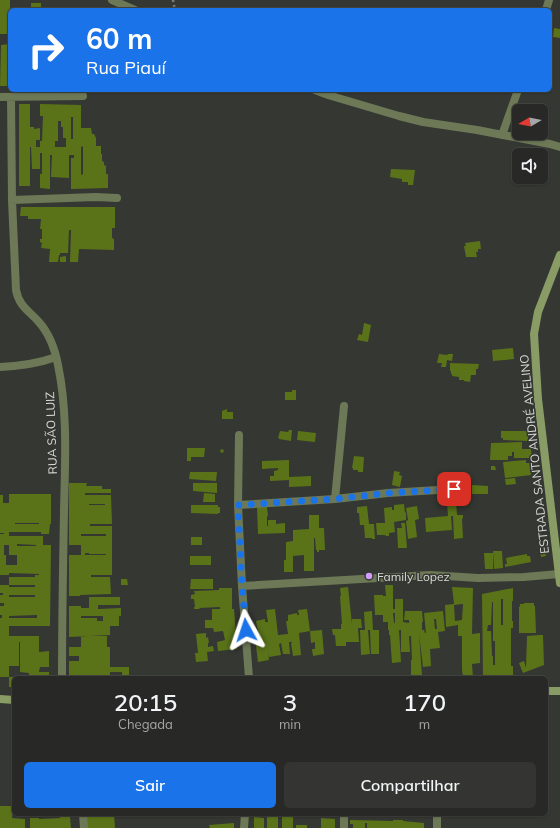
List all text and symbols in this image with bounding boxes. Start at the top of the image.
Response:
text: 60 m [86,21,152,56]
icon: right [20,24,72,76]
text: Rua Piauí [86,56,166,79]
north arrow [512,104,548,140]
map controls [512,104,548,184]
button: sound [512,148,548,184]
street label: ESTRADA SANTO ANDRÉ AVELINO [516,354,552,554]
street label: RUA SÃO LUIZ [42,391,60,475]
pin [437,472,471,506]
icon: arrive [443,478,465,500]
place label: Family Lopez [377,569,450,584]
marker: Family Lopez [364,571,374,581]
position arrow [225,609,267,651]
text: 20:15 [114,687,177,717]
text: 3 [283,687,297,717]
text: 170 [403,687,446,717]
text: Chegada [118,716,173,732]
text: min [279,716,301,732]
text: m [419,716,430,732]
button: Sair [24,762,276,808]
button: Compartilhar [284,762,536,808]

